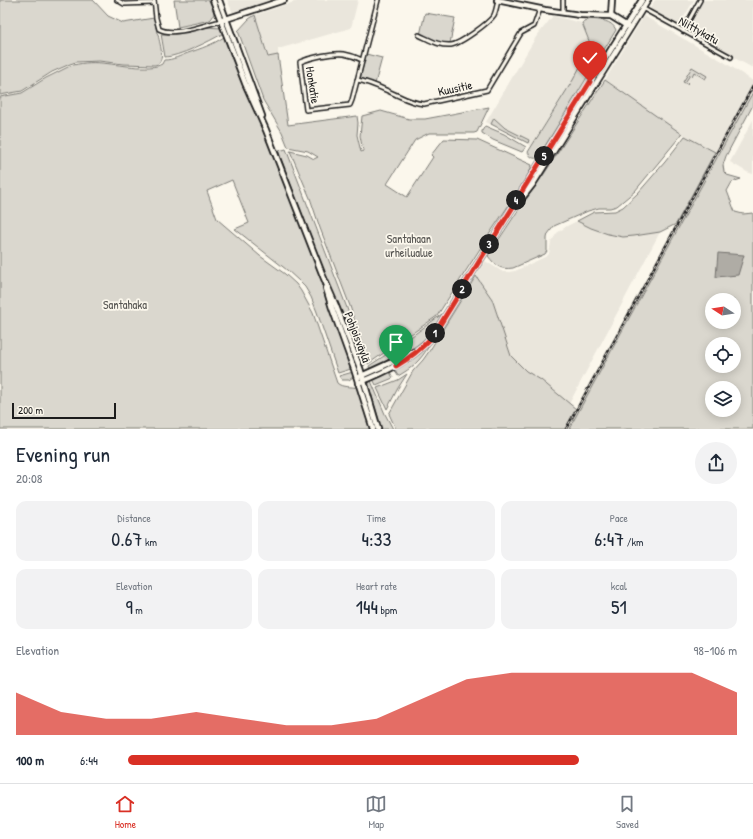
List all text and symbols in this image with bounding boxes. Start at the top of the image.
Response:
street label: Niittykatu [676,12,722,48]
pin [573,41,607,82]
icon: check [579,47,601,69]
street label: Honkatie [302,65,324,105]
street label: Kuusitie [436,76,474,100]
pin: 5 [534,146,554,166]
text: 5 [542,149,546,163]
pin: 4 [506,190,526,210]
text: 4 [514,193,518,207]
park label: Santahaan urheilualue [385,230,433,261]
pin: 3 [479,234,499,254]
text: 3 [487,237,491,251]
pin: 2 [452,279,472,299]
text: 2 [459,282,465,296]
north arrow [705,293,741,329]
map controls [705,293,741,417]
park label: Santahaka [103,296,147,313]
street label: Pohjoisväylä [341,309,376,365]
pin: 1 [425,323,445,343]
pin [379,325,413,366]
text: 1 [433,326,437,340]
icon: arrive [385,331,407,353]
button: locate [705,337,741,373]
button: layers [705,381,741,417]
scale bar [12,401,116,420]
text: 200 m [18,403,43,417]
text: Evening run [16,439,110,469]
button: share [695,442,737,484]
text: 20:08 [16,469,42,487]
text: Distance [117,511,151,525]
text: Time [367,511,386,525]
text: Pace [610,511,628,525]
text: 0.67 [111,525,142,552]
text: 4:33 [361,525,392,552]
text: 6:47 [594,525,624,552]
text: km [142,535,157,549]
text: /km [624,535,643,549]
text: Elevation [116,579,152,593]
text: Heart rate [356,579,397,593]
text: kcal [611,579,627,593]
text: 9 [125,593,133,620]
text: 144 [356,593,378,620]
text: 51 [611,593,627,620]
text: m [133,603,143,617]
text: bpm [378,603,397,617]
text: Elevation [16,641,59,659]
text: 98–106 m [694,641,737,659]
text: 100 m [16,751,44,769]
text: 6:44 [80,751,98,769]
tab: Home [114,793,136,831]
tab: Map [365,793,387,831]
tab: Saved [616,793,639,831]

